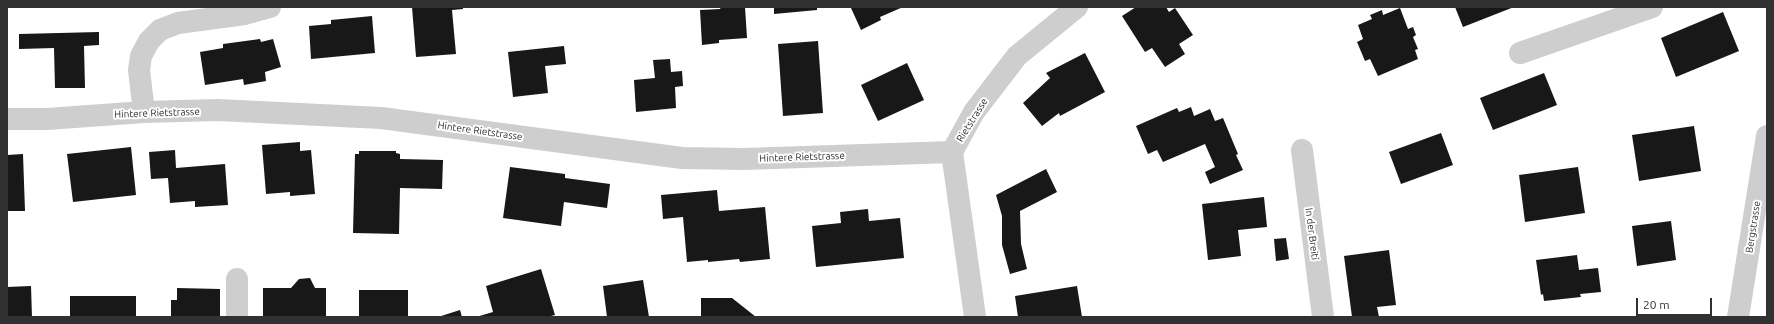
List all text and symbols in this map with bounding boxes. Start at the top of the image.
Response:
street label: Rietstrasse [954,96,990,144]
street label: Hintere Rietstrasse [114,106,200,120]
street label: Hintere Rietstrasse [437,119,523,143]
street label: Hintere Rietstrasse [759,150,845,164]
street label: Bergstrasse [1743,200,1763,254]
street label: In der Breiti [1303,207,1321,261]
scale bar [1638,290,1714,316]
text: 20 m [1643,298,1670,311]

